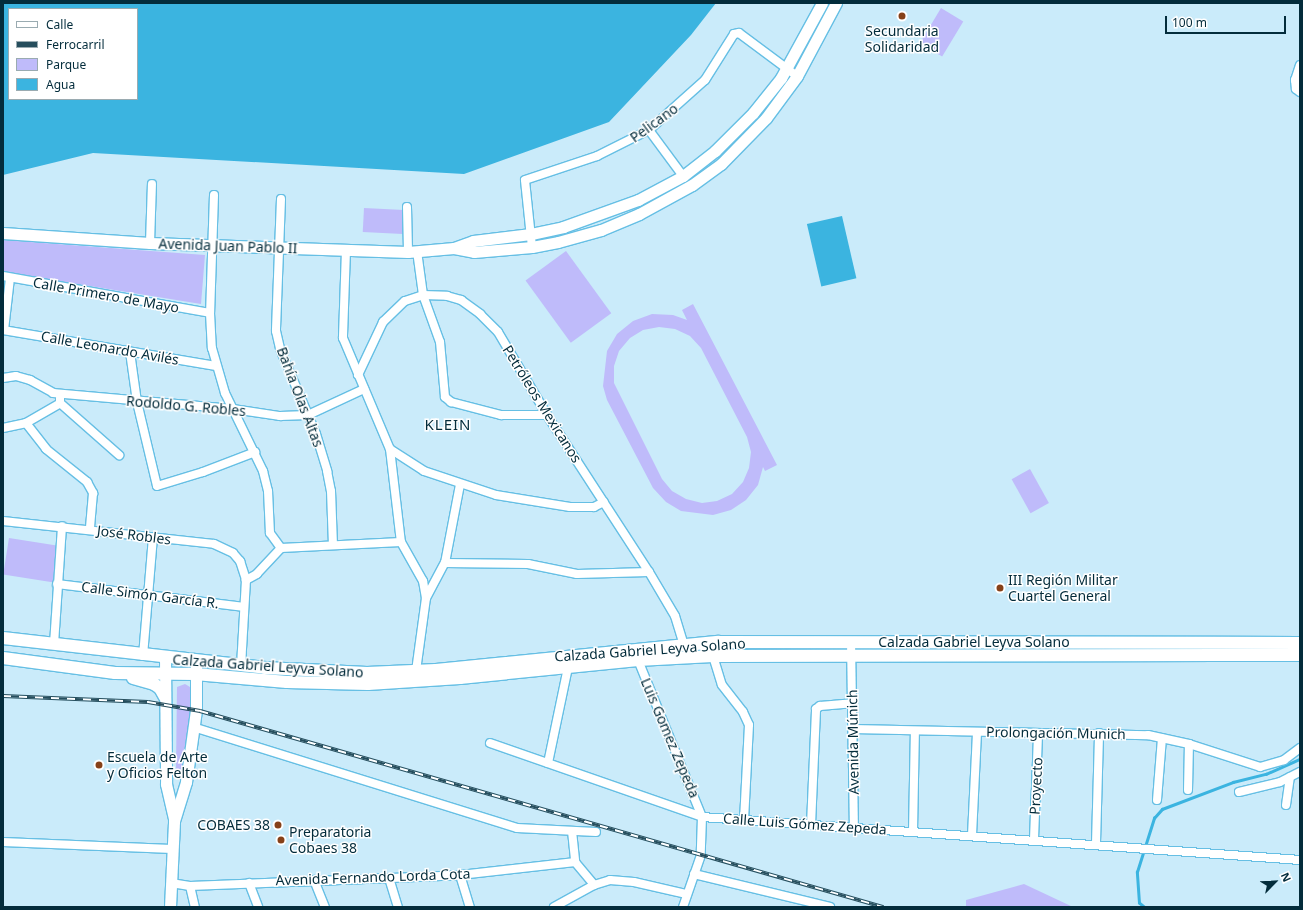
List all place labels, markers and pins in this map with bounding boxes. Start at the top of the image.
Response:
marker: Secundaria Solidaridad [897,11,907,21]
place label: Secundaria Solidaridad [865,23,939,56]
place label: III Región Militar Cuartel General [1008,572,1118,604]
marker: III Región Militar Cuartel General [995,583,1005,593]
place label: Escuela de Arte y Oficios Felton [107,749,208,782]
marker: Escuela de Arte y Oficios Felton [94,760,104,770]
place label: COBAES 38 [197,817,270,833]
marker: COBAES 38 [273,820,283,830]
place label: Preparatoria Cobaes 38 [289,824,371,856]
marker: Preparatoria Cobaes 38 [276,835,286,845]

